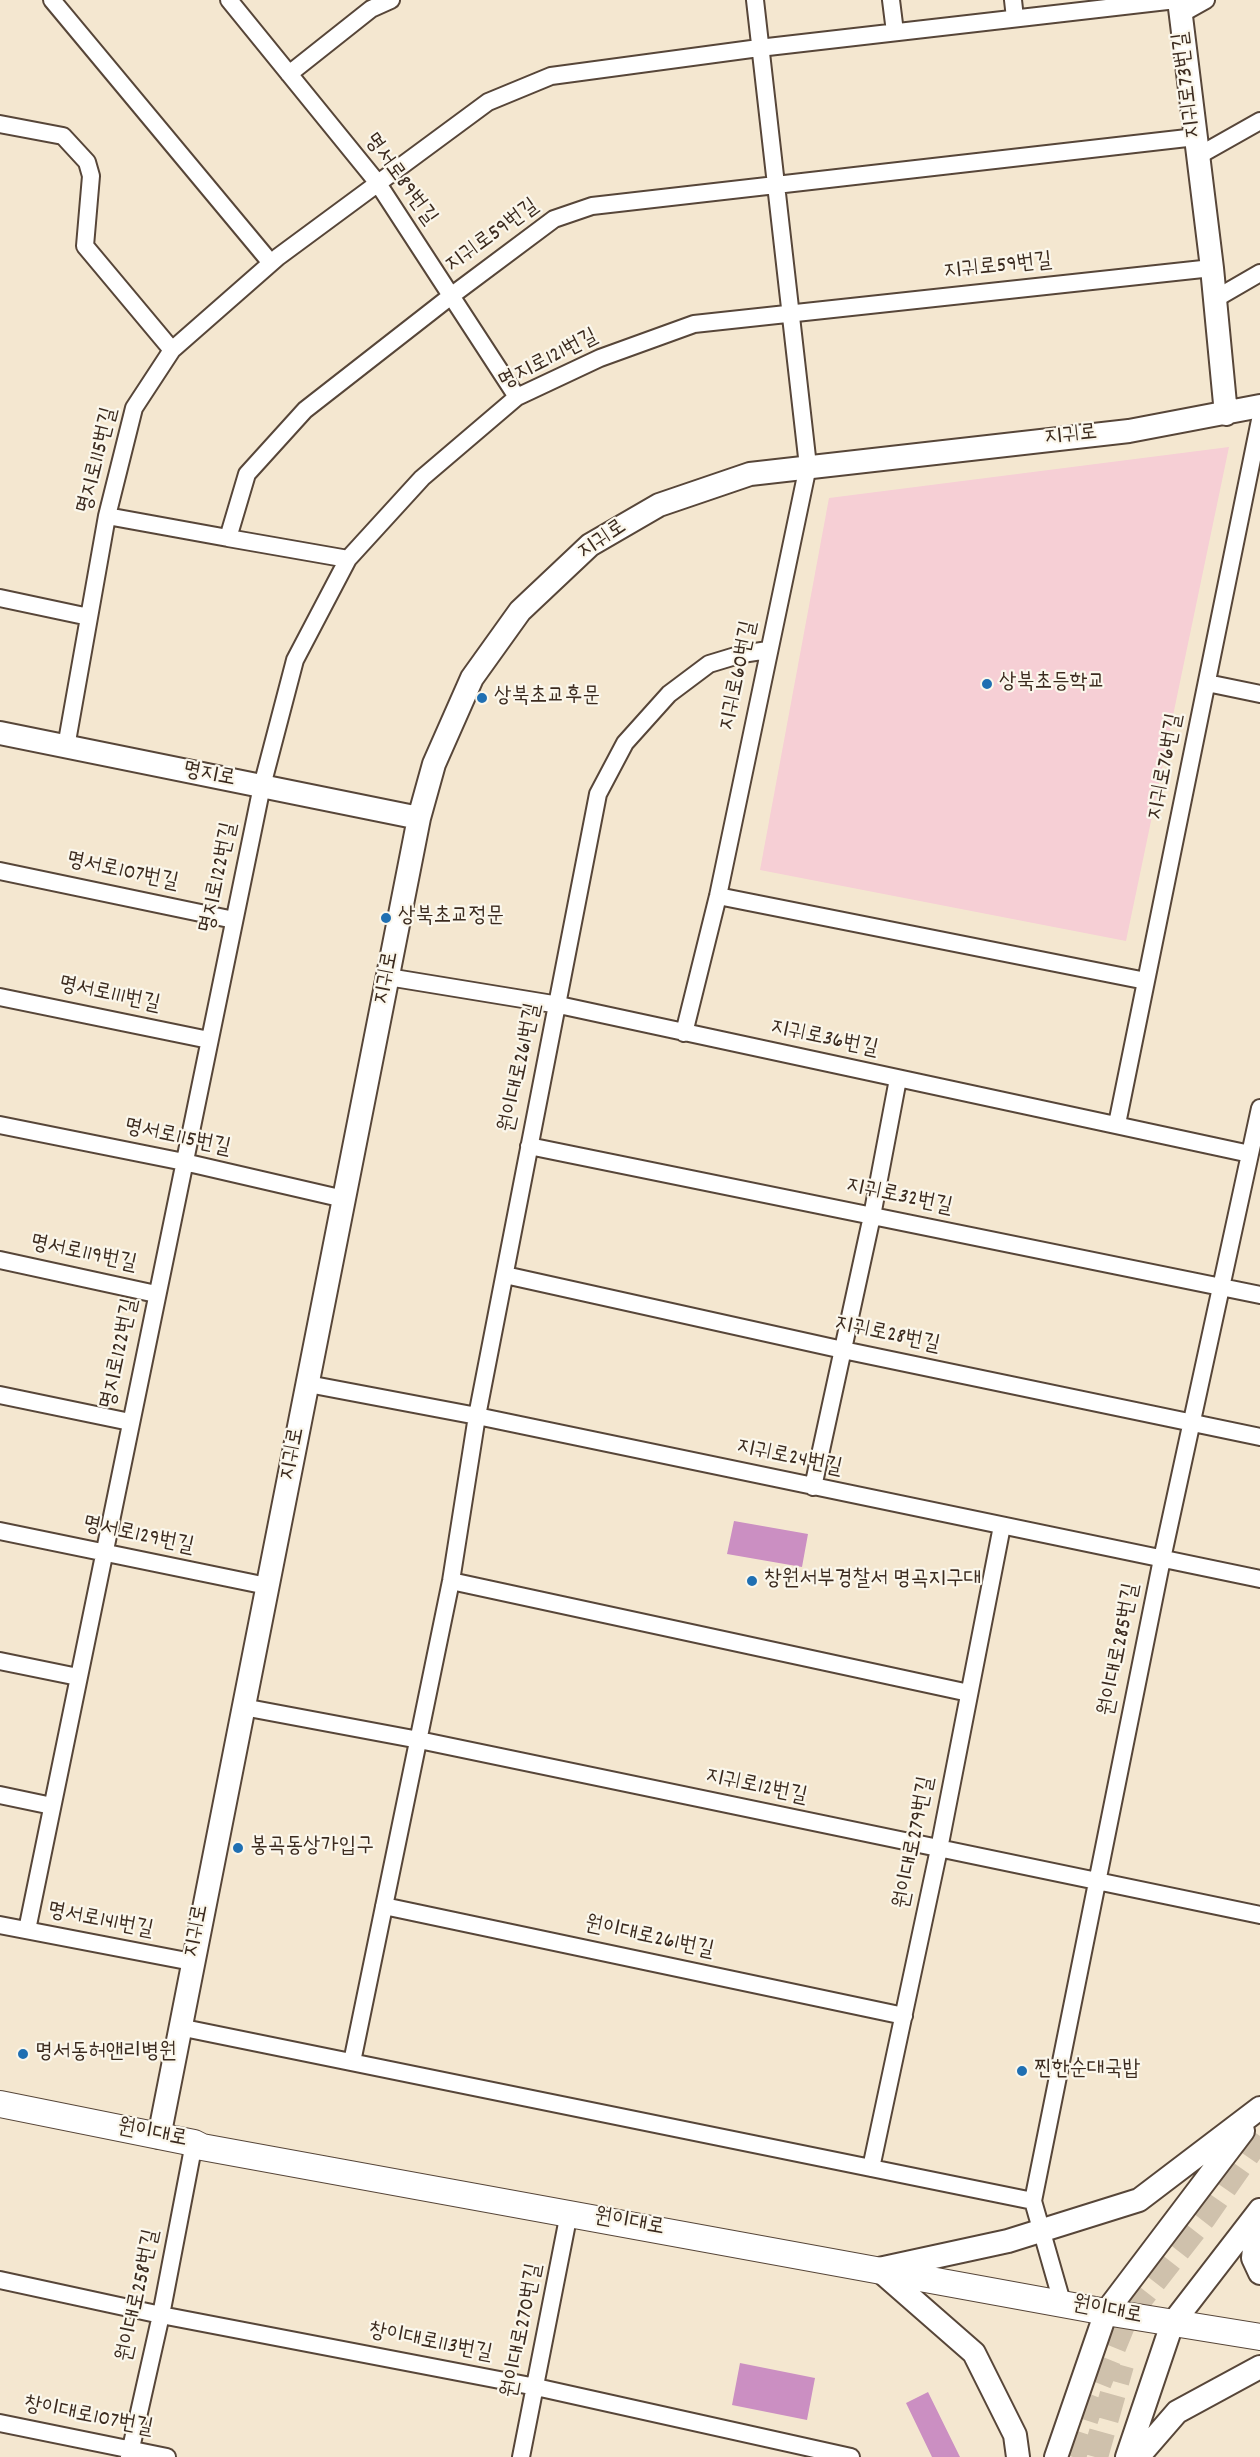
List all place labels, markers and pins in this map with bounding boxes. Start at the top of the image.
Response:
place label: 상북초등학교 [999,671,1105,697]
marker: 상북초등학교 [980,677,994,691]
place label: 상북초교후문 [494,685,600,711]
marker: 상북초교후문 [475,691,489,705]
place label: 상북초교정문 [398,905,504,931]
marker: 상북초교정문 [379,911,393,925]
place label: 창원서부경찰서 명곡지구대 [764,1568,981,1594]
marker: 창원서부경찰서 명곡지구대 [745,1574,759,1588]
place label: 봉곡동상가입구 [250,1835,374,1861]
marker: 봉곡동상가입구 [231,1841,245,1855]
place label: 명서동허앤리병원 [35,2041,177,2067]
marker: 명서동허앤리병원 [16,2047,30,2061]
place label: 찐한순대국밥 [1034,2058,1140,2084]
marker: 찐한순대국밥 [1015,2064,1029,2078]

